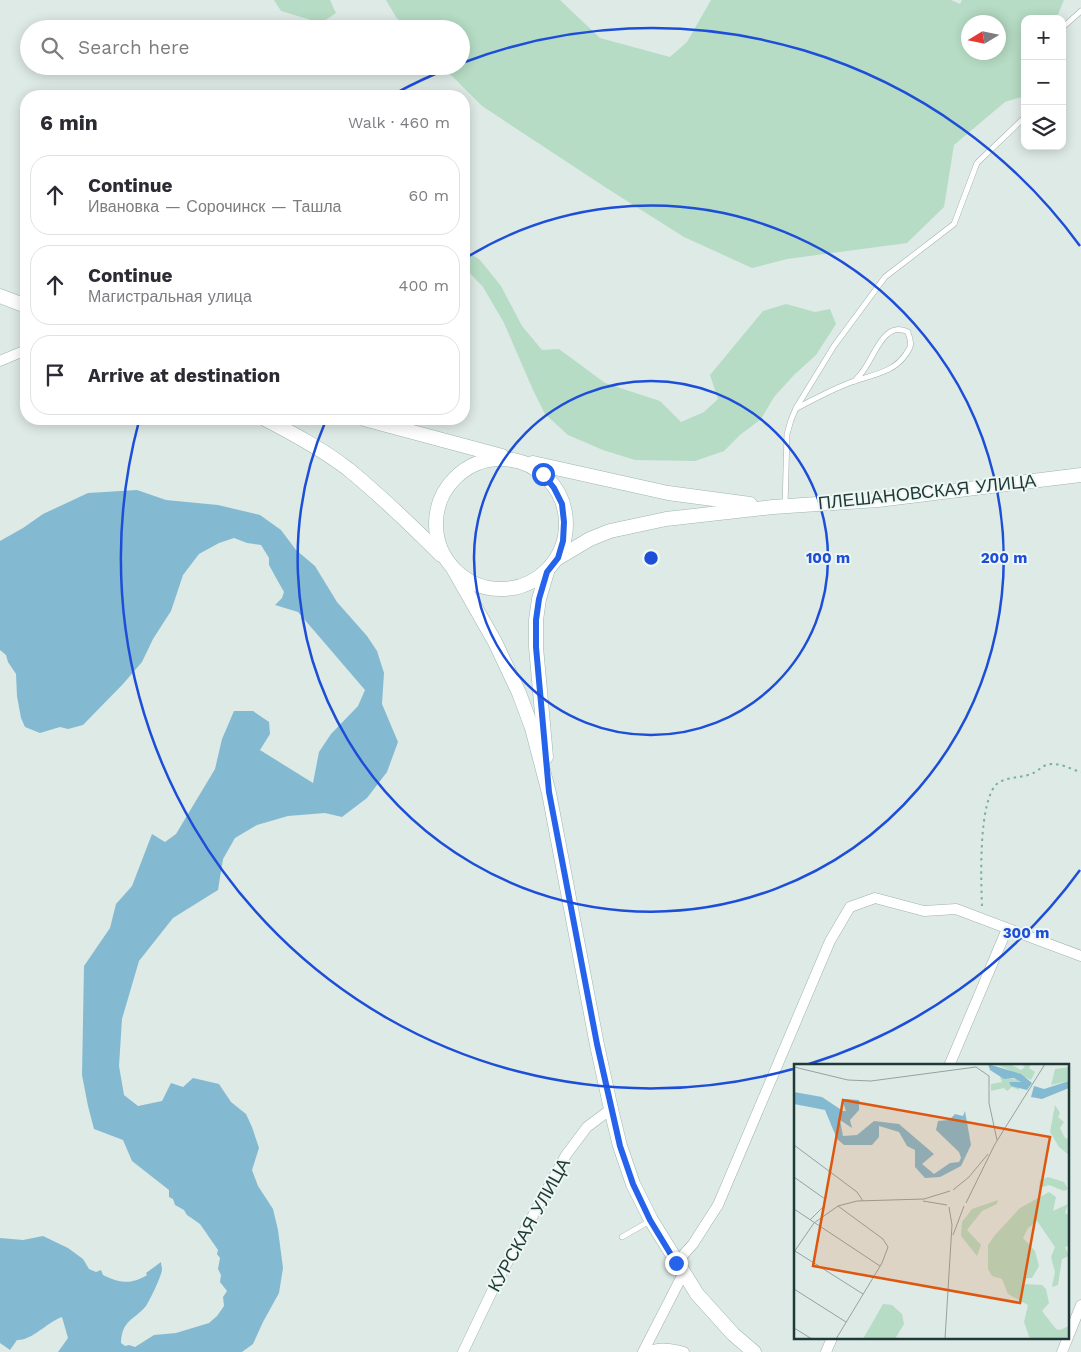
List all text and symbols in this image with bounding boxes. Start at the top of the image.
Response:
north arrow [961,15,1006,60]
map controls [1021,15,1066,150]
button: + [1021,15,1066,60]
search box [20,20,470,75]
icon: search [38,34,66,62]
text: Search here [78,36,189,59]
button: − [1021,60,1066,105]
button: layers [1021,105,1066,150]
text: 6 min [40,110,98,135]
text: Walk · 460 m [348,113,450,132]
text: Continue [88,174,172,197]
icon: ahead [41,181,69,209]
text: 60 m [409,186,449,205]
text: Ивановка — Сорочинск — Ташла [88,197,342,216]
text: Continue [88,264,172,287]
icon: ahead [41,271,69,299]
text: 400 m [399,276,449,295]
text: Магистральная улица [88,287,252,306]
icon: arrive [41,361,69,389]
text: Arrive at destination [88,364,280,387]
route start [532,463,555,486]
street label: ПЛЕШАНОВСКАЯ УЛИЦА [817,470,1037,513]
centre of rings [642,549,660,567]
text: 100 m [806,549,850,567]
text: 200 m [981,549,1027,567]
text: 300 m [1003,924,1049,942]
inset map [794,1064,1068,1340]
street label: КУРСКАЯ УЛИЦА [483,1154,574,1295]
route end [665,1252,688,1275]

